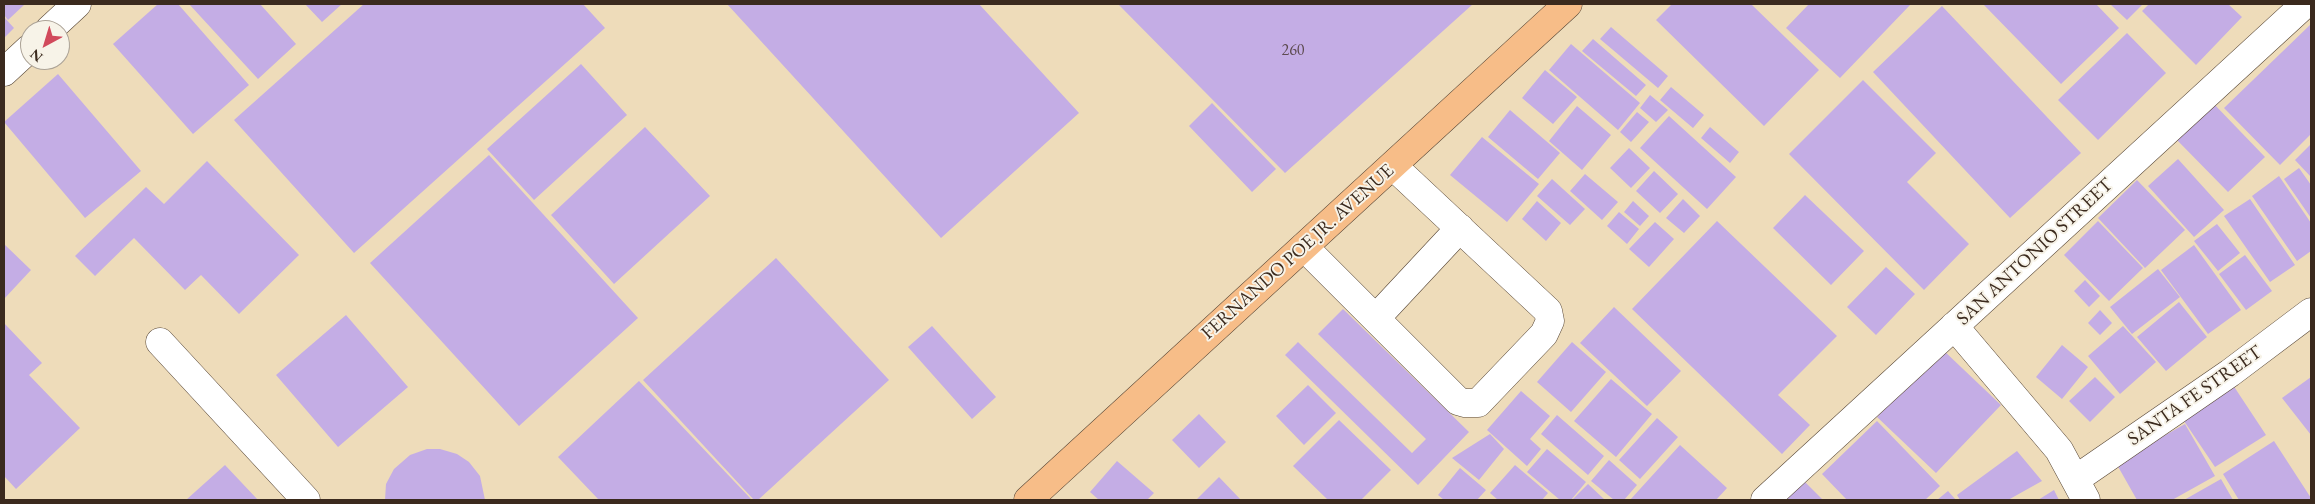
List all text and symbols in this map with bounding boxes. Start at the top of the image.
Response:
north arrow [20,20,70,70]
house number: 260 [1281,41,1305,61]
text: N [26,45,46,66]
street label: FERNANDO POE JR. AVENUE [1197,159,1399,345]
street label: SAN ANTONIO STREET [1952,174,2118,330]
street label: SANTA FE STREET [2123,341,2267,451]

